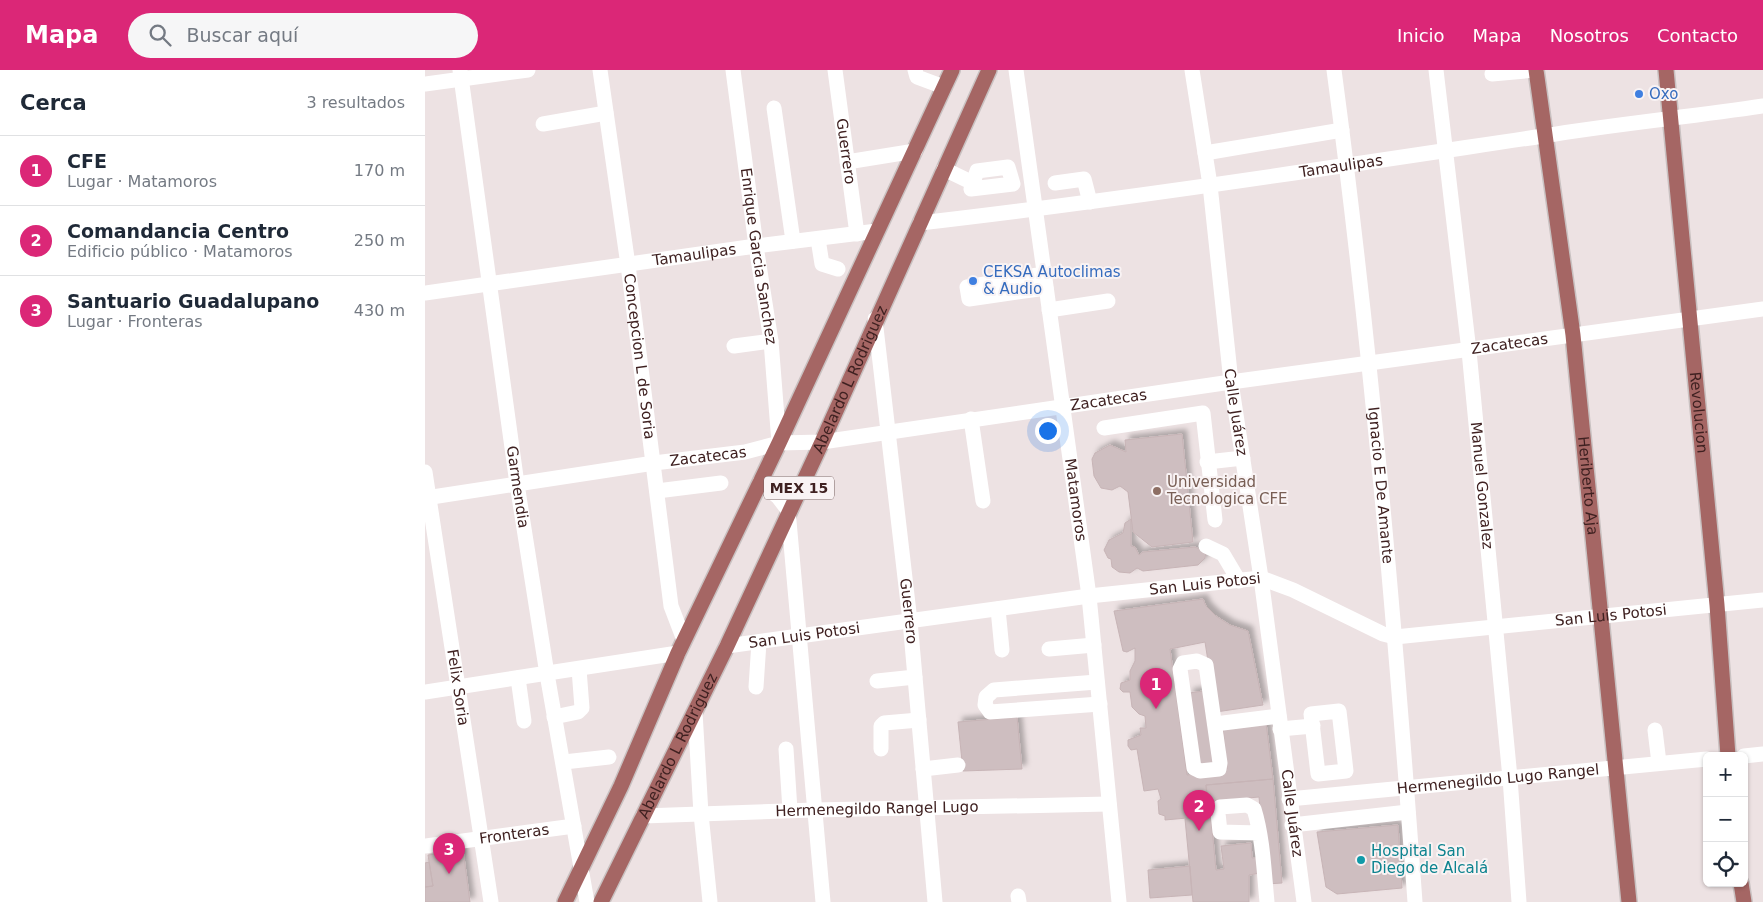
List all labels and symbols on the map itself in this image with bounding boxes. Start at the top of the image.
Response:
place label: Oxo [1649,85,1678,103]
marker: Oxo [1633,88,1645,100]
street label: Guerrero [833,117,859,185]
street label: Tamaulipas [1297,151,1384,181]
street label: Enrique Garcia Sanchez [737,167,780,346]
street label: Tamaulipas [650,240,737,270]
place label: CEKSA Autoclimas & Audio [983,263,1121,298]
street label: Concepcion L de Soria [620,272,659,440]
marker: CEKSA Autoclimas & Audio [967,275,979,287]
street label: Abelardo L Rodriguez [809,303,891,456]
street label: Zacatecas [1470,330,1549,358]
street label: Calle Juárez [1221,368,1251,457]
street label: Revolucion [1686,371,1711,454]
street label: Zacatecas [1069,385,1148,414]
street label: Ignacio E De Amante [1364,406,1397,565]
your location [1035,418,1061,444]
street label: Manuel Gonzalez [1467,421,1497,550]
street label: Heriberto Aja [1574,435,1602,536]
street label: Zacatecas [668,443,748,470]
street label: Garmendia [503,445,533,529]
street label: Matamoros [1061,457,1090,543]
place label: Universidad Tecnologica CFE [1166,473,1288,508]
road number: MEX 15 [764,476,834,499]
marker: Universidad Tecnologica CFE [1151,485,1163,497]
street label: San Luis Potosi [1148,569,1262,599]
street label: Guerrero [896,577,921,645]
street label: San Luis Potosi [1554,601,1668,630]
street label: San Luis Potosi [747,619,861,652]
street label: Felix Soria [443,648,473,727]
pin: 1 [1140,668,1172,709]
street label: Abelardo L Rodriguez [634,670,721,822]
street label: Hermenegildo Lugo Rangel [1396,760,1600,798]
street label: Calle Juárez [1277,768,1307,858]
pin: 2 [1183,790,1215,831]
street label: Hermenegildo Rangel Lugo [775,798,979,820]
street label: Fronteras [478,820,550,848]
pin: 3 [433,833,465,874]
place label: Hospital San Diego de Alcalá [1371,842,1488,877]
marker: Hospital San Diego de Alcalá [1355,854,1367,866]

